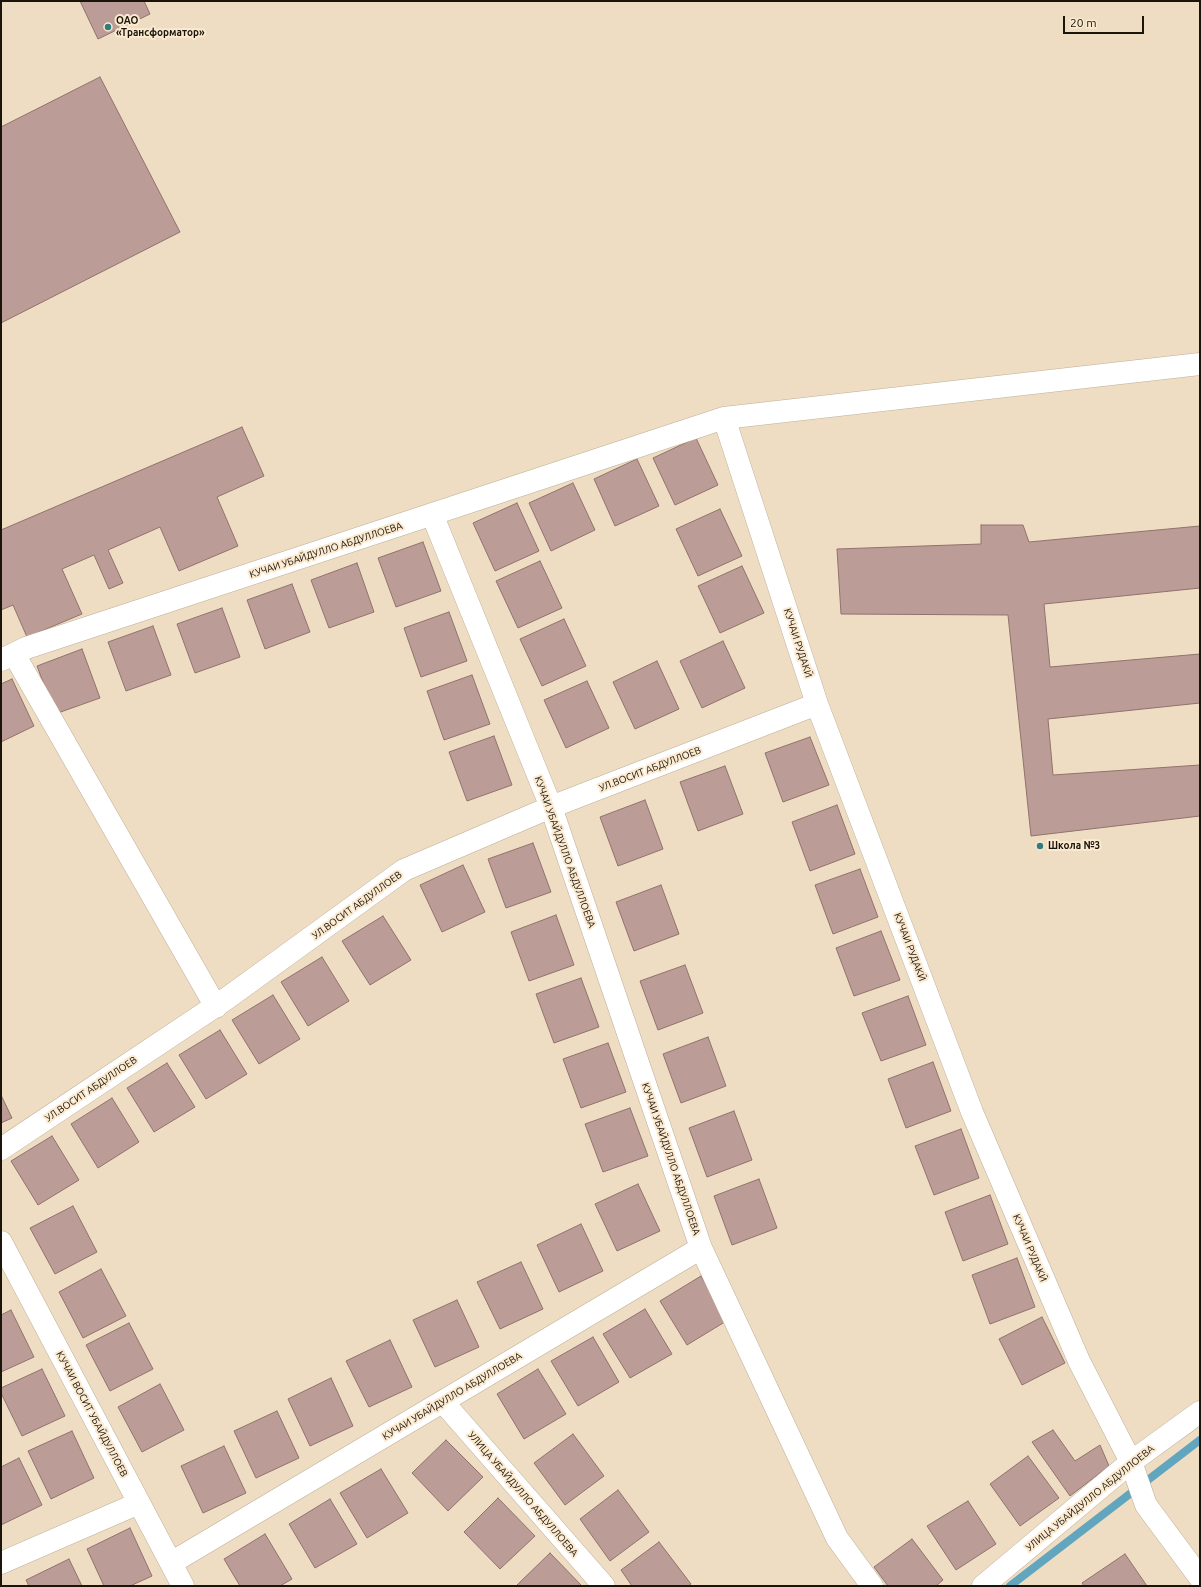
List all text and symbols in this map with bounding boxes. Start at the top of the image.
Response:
scale bar [1065,8,1146,34]
place label: ОАО «Трансформатор» [116,15,205,38]
text: 20 m [1070,16,1097,29]
marker: ОАО «Трансформатор» [103,22,113,32]
street label: КУЧАИ УБАЙДУЛЛО АБДУЛЛОЕВА [248,520,404,580]
street label: КУЧАИ РУДАКӢ [781,607,815,679]
street label: УЛ.ВОСИТ АБДУЛЛОЕВ [597,744,703,794]
street label: КУЧАИ УБАЙДУЛЛО АБДУЛЛОЕВА [532,775,598,929]
place label: Школа №3 [1048,840,1100,852]
marker: Школа №3 [1035,841,1045,851]
street label: УЛ.ВОСИТ АБДУЛЛОЕВ [310,868,404,942]
street label: КУЧАИ РУДАКӢ [891,911,929,983]
street label: УЛ.ВОСИТ АБДУЛЛОЕВ [43,1054,139,1124]
street label: КУЧАИ УБАЙДУЛЛО АБДУЛЛОЕВА [639,1081,703,1237]
street label: КУЧАИ РУДАКӢ [1010,1212,1050,1284]
street label: КУЧАИ ВОСИТ УБАЙДУЛЛОЕВ [54,1349,130,1479]
street label: КУЧАИ УБАЙДУЛЛО АБДУЛЛОЕВА [380,1350,524,1442]
street label: УЛИЦА УБАЙДУЛЛО АБДУЛЛОЕВА [465,1429,581,1559]
street label: УЛИЦА УБАЙДУЛЛО АБДУЛЛОЕВА [1023,1442,1157,1554]

